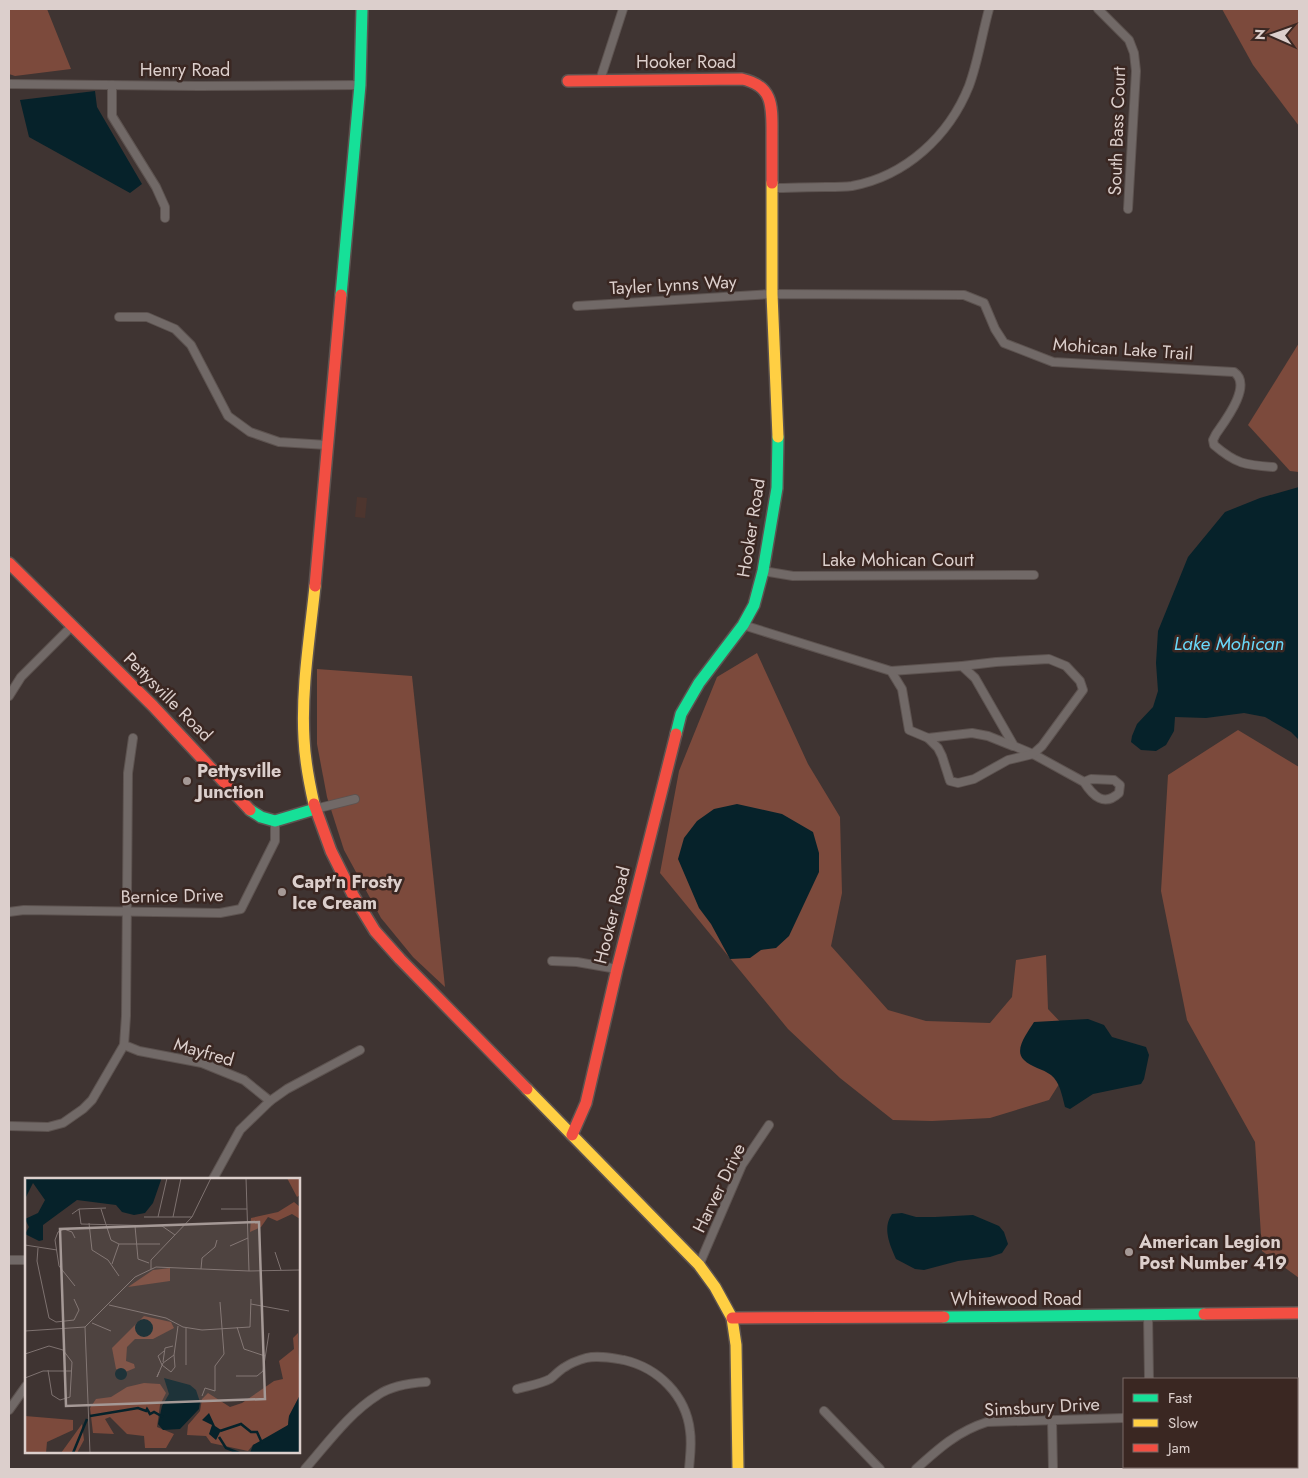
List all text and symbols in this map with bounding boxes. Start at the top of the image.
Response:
north arrow [1248,10,1298,60]
text: N [1250,29,1270,40]
street label: Hooker Road [636,49,736,75]
street label: Henry Road [140,57,230,83]
street label: South Bass Court [1102,65,1132,196]
street label: Tayler Lynns Way [609,269,737,301]
street label: Mohican Lake Trail [1052,331,1194,367]
street label: Hooker Road [730,477,772,579]
street label: Lake Mohican Court [822,547,975,573]
water label: Lake Mohican [1174,630,1284,657]
street label: Pettysville Road [118,647,218,747]
place label: Pettysville Junction [194,758,281,805]
marker: Pettysville Junction [181,775,193,787]
street label: Hooker Road [587,863,637,967]
place label: Capt'n Frosty Ice Cream [292,869,403,916]
street label: Bernice Drive [120,882,224,910]
marker: Capt'n Frosty Ice Cream [276,886,288,898]
street label: Mayfred [171,1031,237,1073]
street label: Harver Drive [686,1139,752,1237]
inset map [25,1178,300,1453]
place label: American Legion Post Number 419 [1138,1229,1287,1276]
marker: American Legion Post Number 419 [1123,1246,1135,1258]
street label: Whitewood Road [950,1286,1082,1312]
legend [1123,1378,1298,1468]
text: Fast [1168,1387,1192,1409]
street label: Simsbury Drive [984,1391,1100,1423]
text: Slow [1168,1412,1199,1434]
text: Jam [1166,1437,1191,1459]

